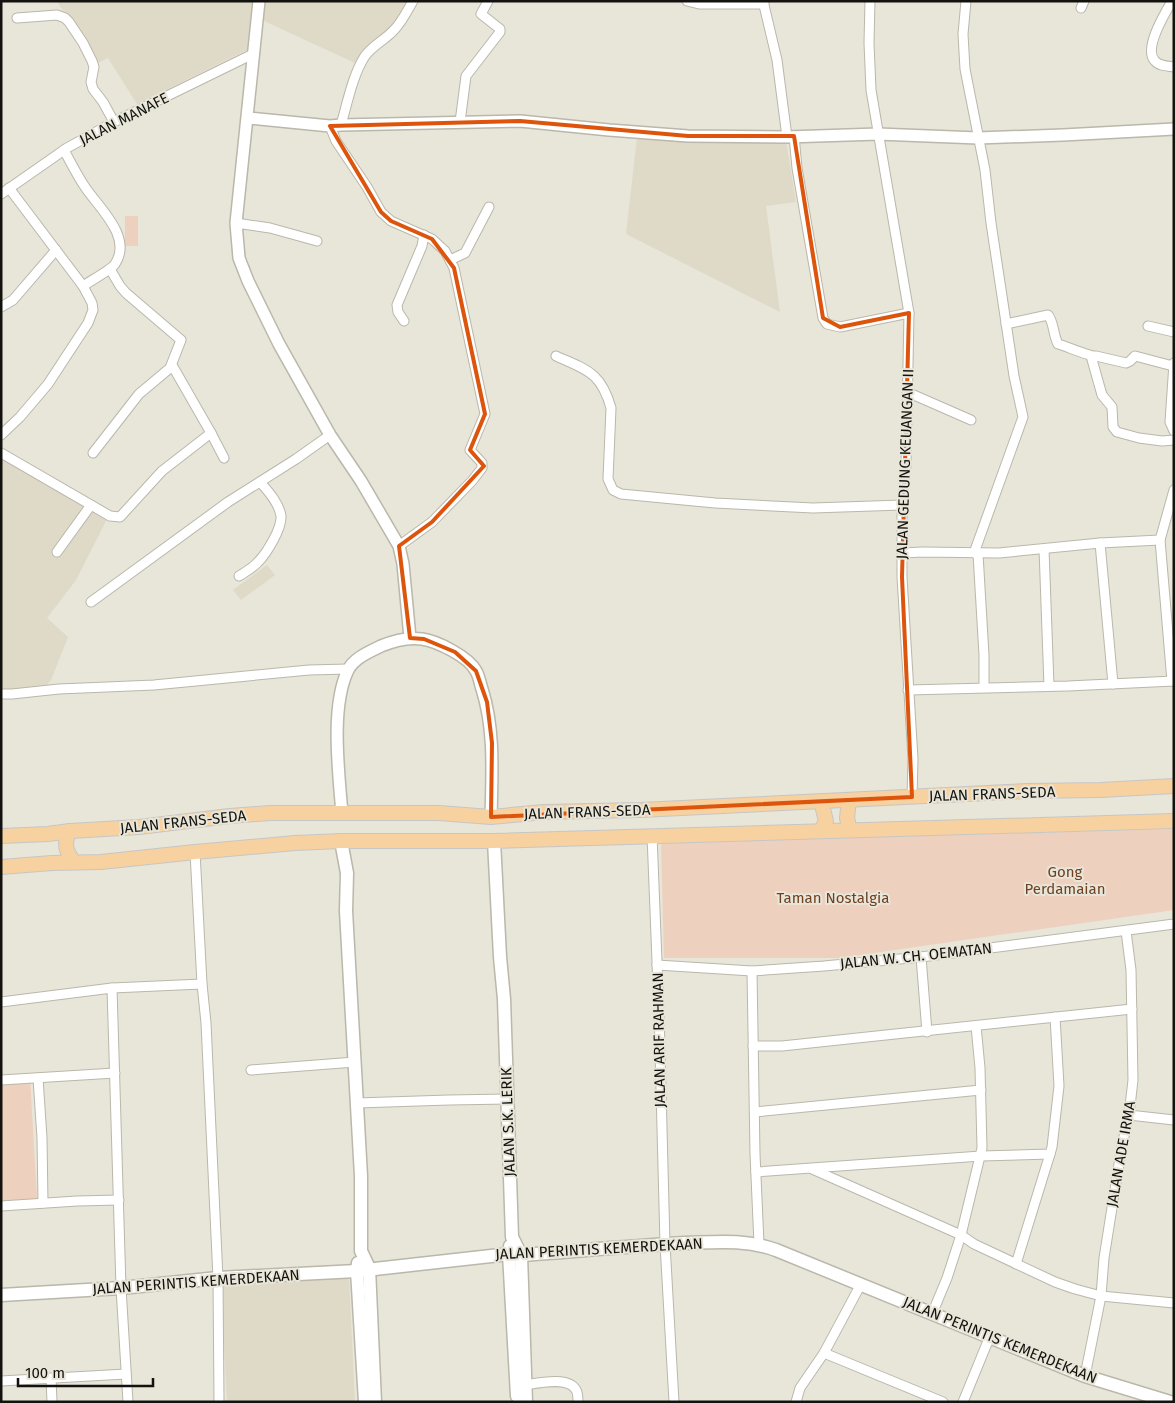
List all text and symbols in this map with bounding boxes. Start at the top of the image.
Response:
street label: JALAN MANAFE [76,89,172,149]
street label: JALAN GEDUNG KEUANGAN II [893,368,917,560]
street label: JALAN FRANS-SEDA [928,783,1056,805]
street label: JALAN FRANS-SEDA [523,801,651,823]
street label: JALAN FRANS-SEDA [119,806,247,838]
park label: Gong Perdamaian [1024,863,1106,898]
park label: Taman Nostalgia [777,889,889,907]
street label: JALAN W. CH. OEMATAN [839,939,993,973]
street label: JALAN ARIF RAHMAN [649,972,669,1108]
street label: JALAN S.K. LERIK [497,1067,519,1177]
street label: JALAN ADE IRMA [1103,1099,1139,1208]
street label: JALAN PERINTIS KEMERDEKAAN [495,1235,703,1263]
street label: JALAN PERINTIS KEMERDEKAAN [92,1266,300,1298]
street label: JALAN PERINTIS KEMERDEKAAN [900,1293,1100,1387]
scale bar [18,1356,152,1388]
text: 100 m [25,1364,65,1382]

